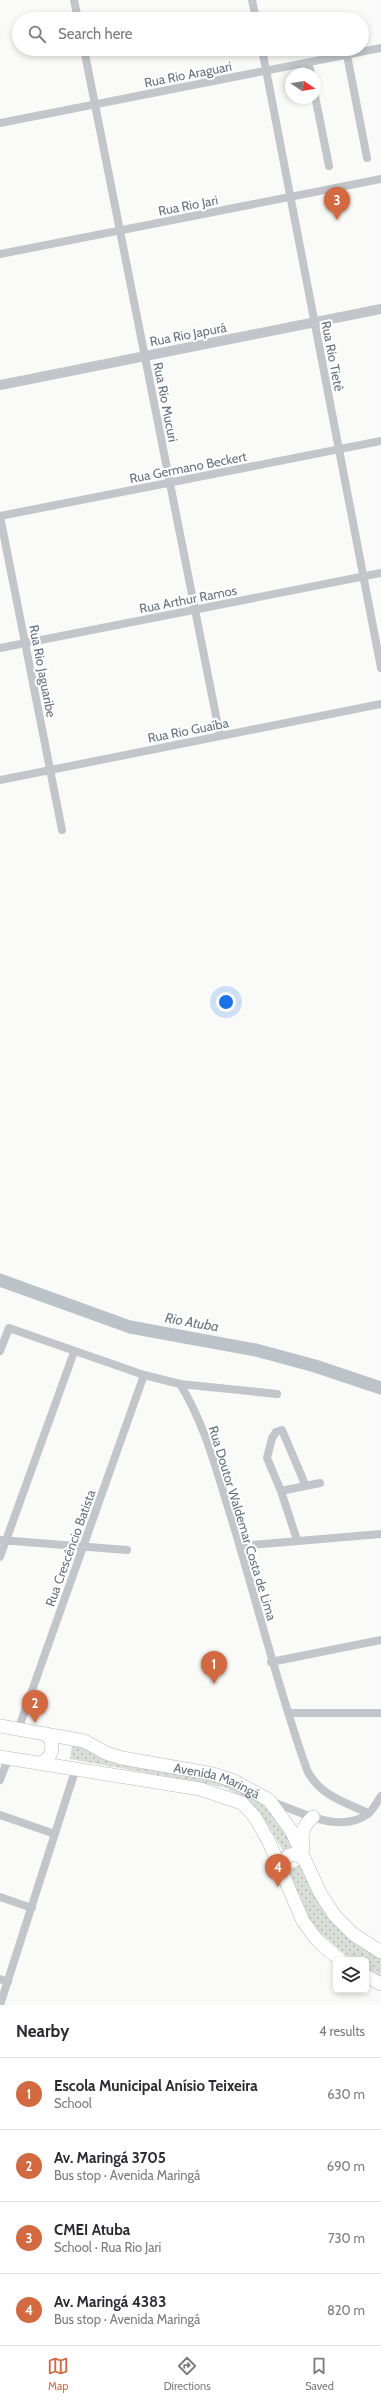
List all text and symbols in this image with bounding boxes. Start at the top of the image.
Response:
search box [12,12,369,56]
icon: search [26,23,48,45]
text: Search here [58,25,133,43]
street label: Rua Rio Araguari [143,58,233,90]
north arrow [285,68,321,104]
pin: 3 [324,187,350,220]
street label: Rua Rio Jari [157,191,219,219]
street label: Rua Rio Japurá [148,319,229,349]
street label: Rua Rio Tietê [318,319,348,393]
street label: Rua Rio Mucuri [150,361,182,443]
street label: Rua Germano Beckert [128,448,249,486]
street label: Rua Arthur Ramos [138,582,239,616]
street label: Rua Rio Jaguaribe [26,623,60,719]
street label: Rua Rio Guaíba [146,714,231,746]
your location [216,992,236,1012]
water label: Rio Atuba [164,1308,220,1336]
street label: Rua Doutor Waldemar Costa de Lima [206,1424,281,1623]
street label: Rua Crescêncio Batista [41,1487,99,1609]
pin: 1 [201,1651,227,1684]
pin: 2 [22,1690,48,1723]
street label: Avenida Maringá [172,1759,264,1802]
pin: 4 [265,1854,291,1887]
map controls [333,1957,369,1993]
button: layers [333,1957,369,1993]
text: Nearby [16,2021,69,2041]
text: 4 results [319,2023,365,2039]
text: Escola Municipal Anísio Teixeira [54,2077,258,2095]
text: 1 [27,2086,31,2102]
text: 630 m [327,2086,365,2102]
text: School [54,2095,92,2111]
text: Av. Maringá 3705 [54,2149,166,2167]
text: 2 [26,2158,32,2174]
text: 690 m [327,2158,365,2174]
text: Bus stop · Avenida Maringá [54,2167,200,2183]
text: CMEI Atuba [54,2221,130,2239]
text: 3 [25,2230,33,2246]
text: 730 m [328,2230,365,2246]
text: School · Rua Rio Jari [54,2239,161,2255]
text: Av. Maringá 4383 [54,2293,166,2311]
text: 4 [25,2302,33,2318]
text: 820 m [327,2302,365,2318]
text: Bus stop · Avenida Maringá [54,2311,200,2327]
tab: Map [47,2355,69,2393]
tab: Directions [164,2355,211,2393]
tab: Saved [305,2355,334,2393]

